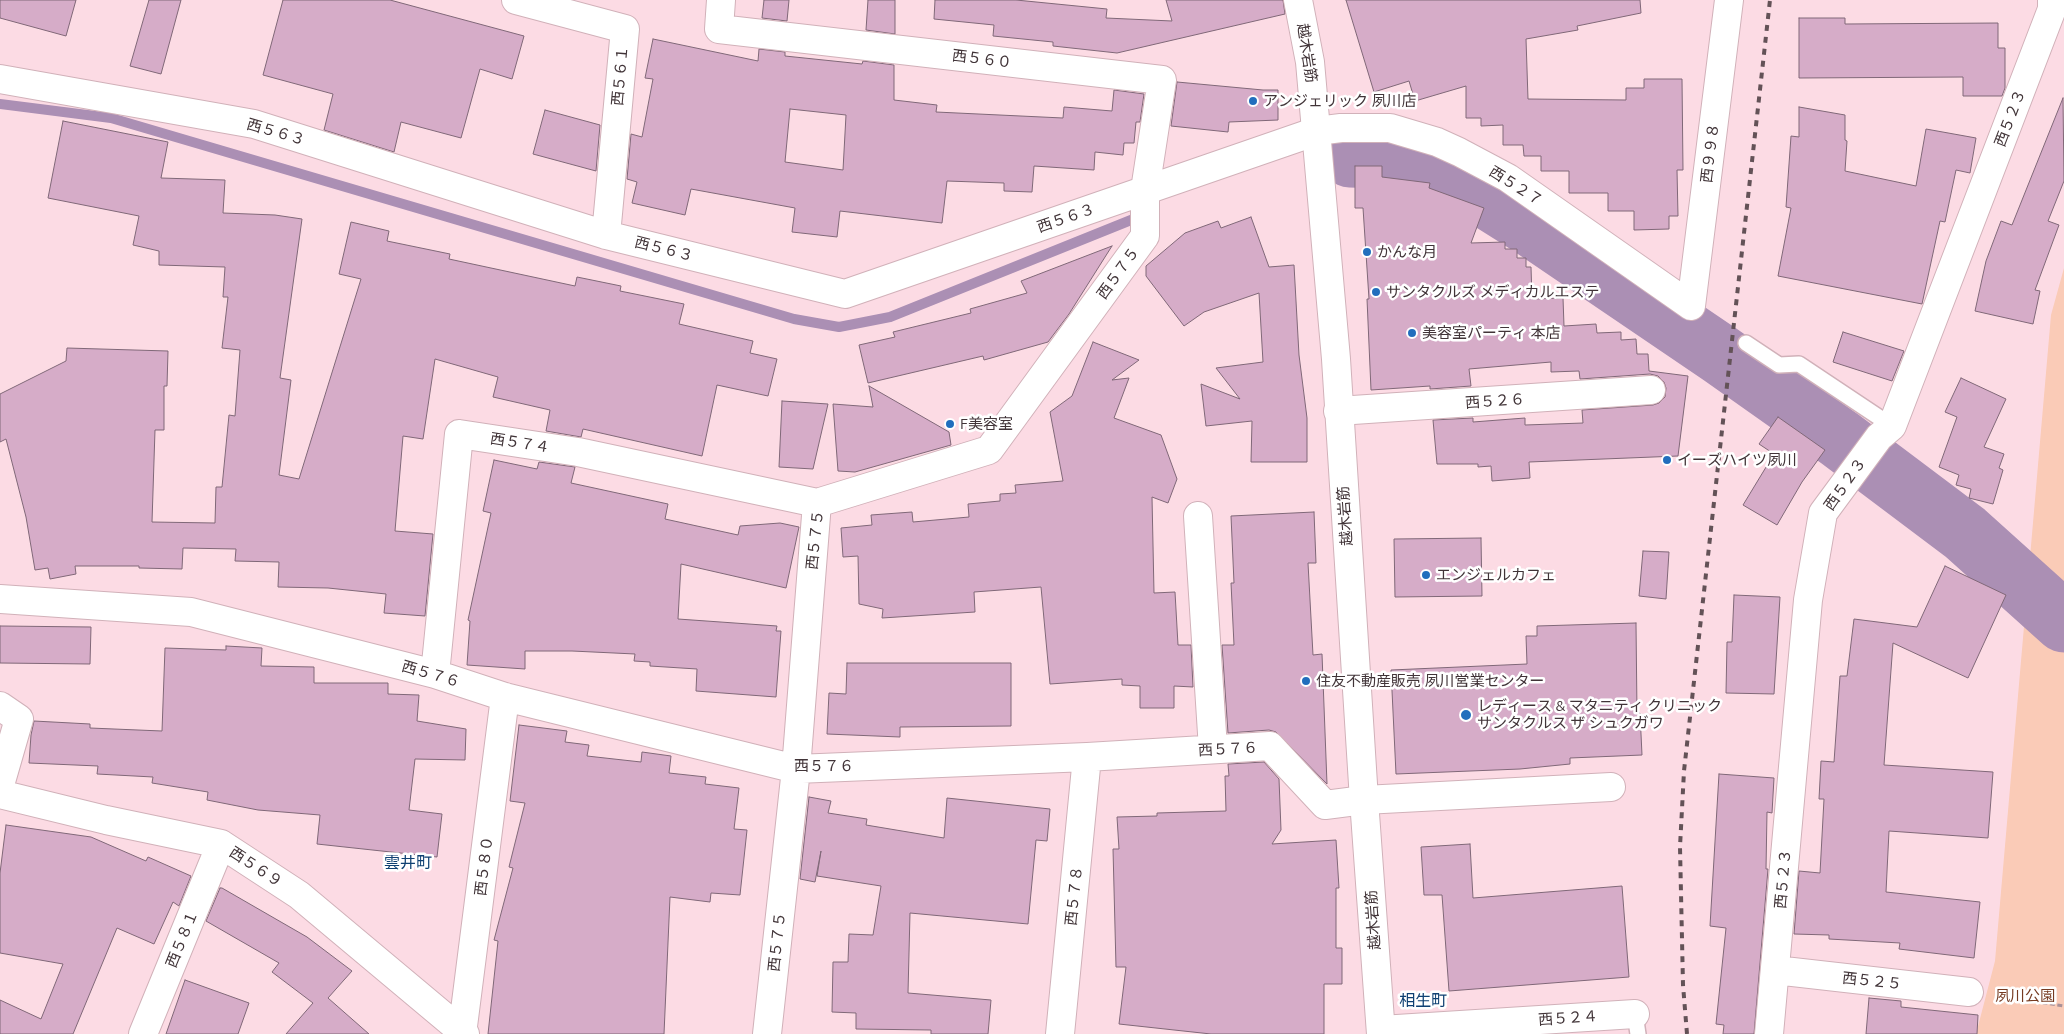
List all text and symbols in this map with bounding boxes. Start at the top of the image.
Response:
street label: 越木岩筋 [1293,22,1321,84]
street label: 西５６１ [608,45,632,107]
street label: 西５６０ [951,46,1013,72]
street label: 西５２３ [1991,87,2029,149]
place label: アンジェリック 夙川店 [1263,92,1416,110]
marker: アンジェリック 夙川店 [1247,95,1259,107]
street label: 西５６３ [245,115,307,149]
street label: 西９９８ [1697,122,1723,184]
street label: 西５２７ [1486,162,1546,210]
street label: 西５６３ [1035,200,1097,236]
street label: 西５６３ [633,233,695,265]
street label: 西５７５ [1093,243,1143,303]
place label: かんな月 [1377,243,1437,261]
marker: かんな月 [1361,246,1373,258]
place label: サンタクルズ メディカルエステ [1386,283,1599,301]
marker: サンタクルズ メディカルエステ [1370,286,1382,298]
place label: 美容室パーティ 本店 [1422,324,1560,342]
marker: 美容室パーティ 本店 [1406,327,1418,339]
street label: 西５２６ [1464,390,1526,412]
place label: F美容室 [960,415,1013,433]
marker: F美容室 [944,418,956,430]
street label: 西５７４ [489,429,551,457]
place label: イーズハイツ夙川 [1677,451,1797,469]
marker: イーズハイツ夙川 [1661,454,1673,466]
street label: 西５２３ [1820,454,1870,514]
street label: 越木岩筋 [1334,485,1356,547]
street label: 西５７５ [803,509,827,571]
place label: エンジェルカフェ [1436,566,1556,584]
marker: エンジェルカフェ [1420,569,1432,581]
street label: 西５７６ [400,657,462,691]
place label: 住友不動産販売 夙川営業センター [1316,672,1544,690]
marker: 住友不動産販売 夙川営業センター [1300,675,1312,687]
place label: レディース & マタニティ クリニック サンタクルス ザ シュクガワ [1477,697,1722,732]
marker: レディース & マタニティ クリニック サンタクルス ザ シュクガワ [1459,708,1473,722]
street label: 西５７６ [1198,738,1258,760]
street label: 西５７６ [794,757,854,775]
street label: 西５８０ [471,835,497,897]
street label: 西５６９ [226,843,286,891]
street label: 西５２３ [1771,848,1795,910]
district label: 雲井町 [384,853,432,873]
street label: 西５７８ [1062,865,1086,927]
street label: 越木岩筋 [1362,889,1384,951]
street label: 西５８１ [162,908,202,970]
street label: 西５７５ [765,911,789,973]
street label: 西５２５ [1841,969,1903,993]
park label: 夙川公園 [1995,987,2055,1005]
district label: 相生町 [1399,991,1447,1011]
street label: 西５２４ [1537,1007,1599,1029]

